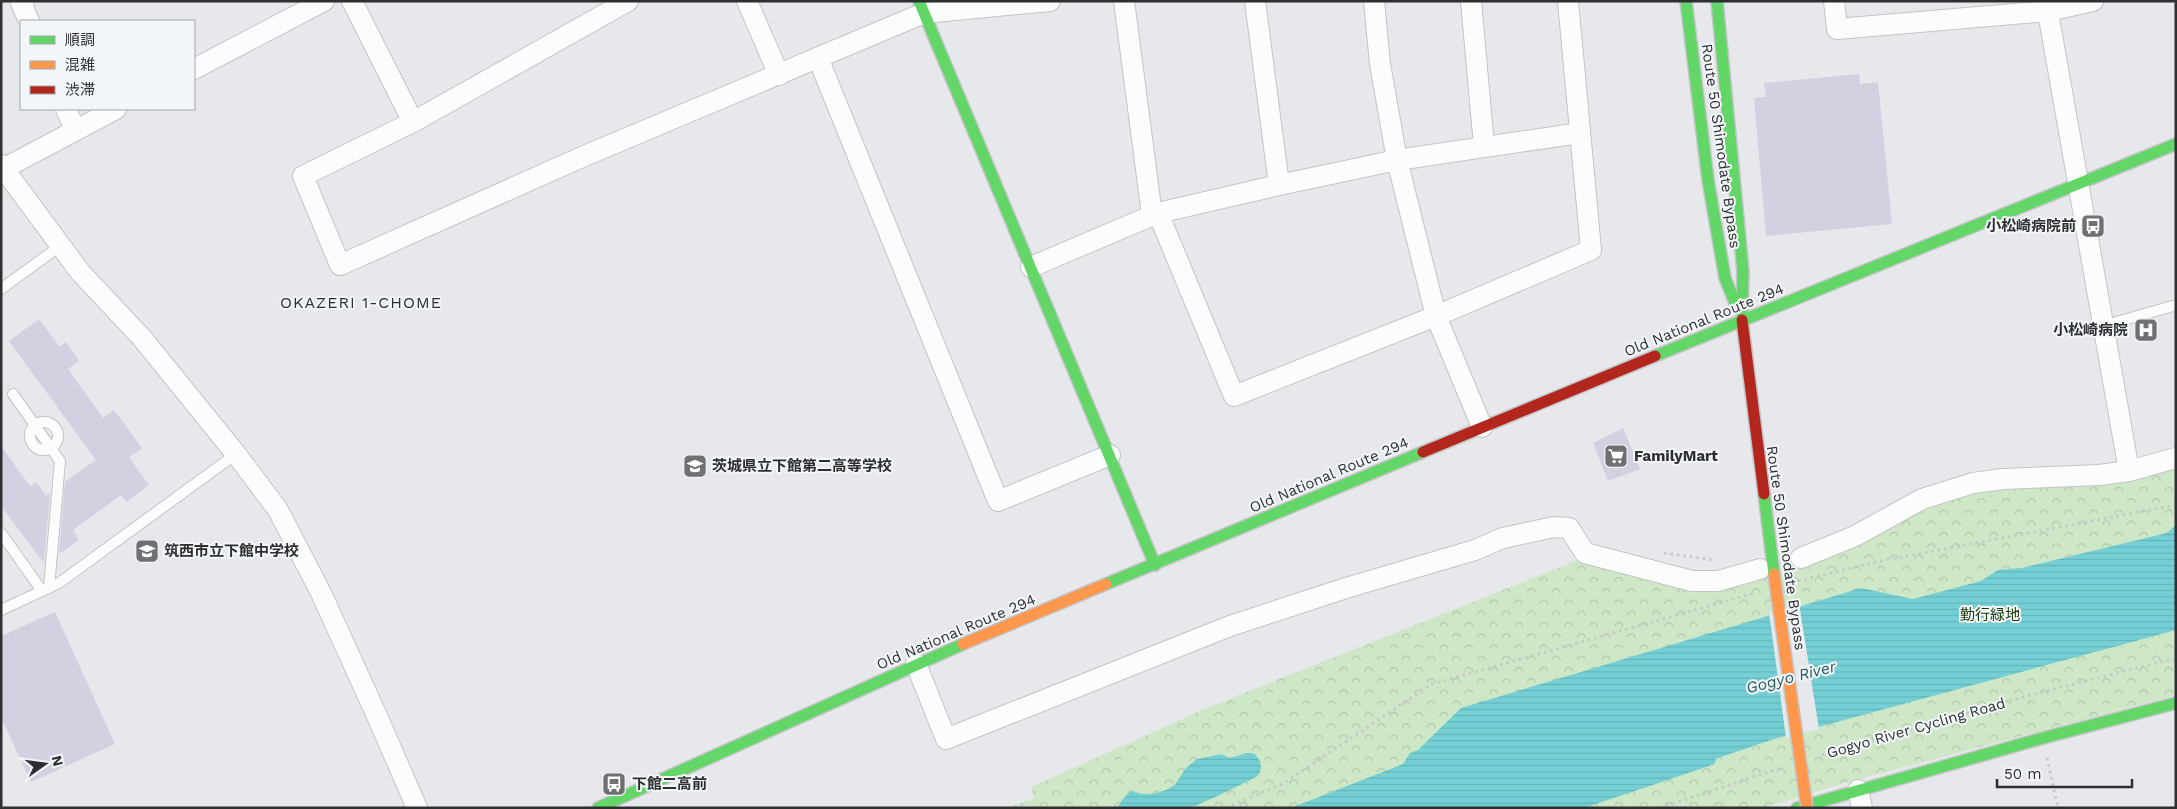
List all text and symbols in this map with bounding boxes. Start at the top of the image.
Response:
legend [20,20,195,110]
text: 順調 [65,31,95,49]
street label: Route 50 Shimodate Bypass [1698,43,1744,249]
text: 混雑 [65,56,95,74]
text: 渋滞 [65,81,95,99]
bus stop icon: 小松崎病院前 [2080,213,2106,239]
place label: 小松崎病院前 [1986,217,2076,235]
street label: Old National Route 294 [1621,280,1787,360]
district label: OKAZERI 1-CHOME [280,293,442,312]
hospital icon: 小松崎病院 [2133,317,2159,343]
place label: 小松崎病院 [2053,321,2128,339]
street label: Old National Route 294 [1247,433,1411,517]
supermarket icon: FamilyMart [1603,443,1629,469]
street label: Route 50 Shimodate Bypass [1763,445,1809,651]
place label: FamilyMart [1634,447,1718,465]
school or university icon: 茨城県立下館第二高等学校 [682,453,708,479]
place label: 茨城県立下館第二高等学校 [712,457,892,475]
school or university icon: 筑西市立下館中学校 [134,538,160,564]
place label: 筑西市立下館中学校 [164,542,299,560]
street label: Old National Route 294 [874,590,1038,674]
park label: 勤行緑地 [1960,606,2020,624]
water label: Gogyo River [1744,656,1839,697]
street label: Gogyo River Cycling Road [1825,694,2007,762]
north arrow [20,739,70,789]
text: N [49,754,67,768]
scale bar [1997,756,2132,788]
text: 50 m [2004,765,2041,783]
bus stop icon: 下館二高前 [601,771,627,797]
place label: 下館二高前 [632,775,707,793]

